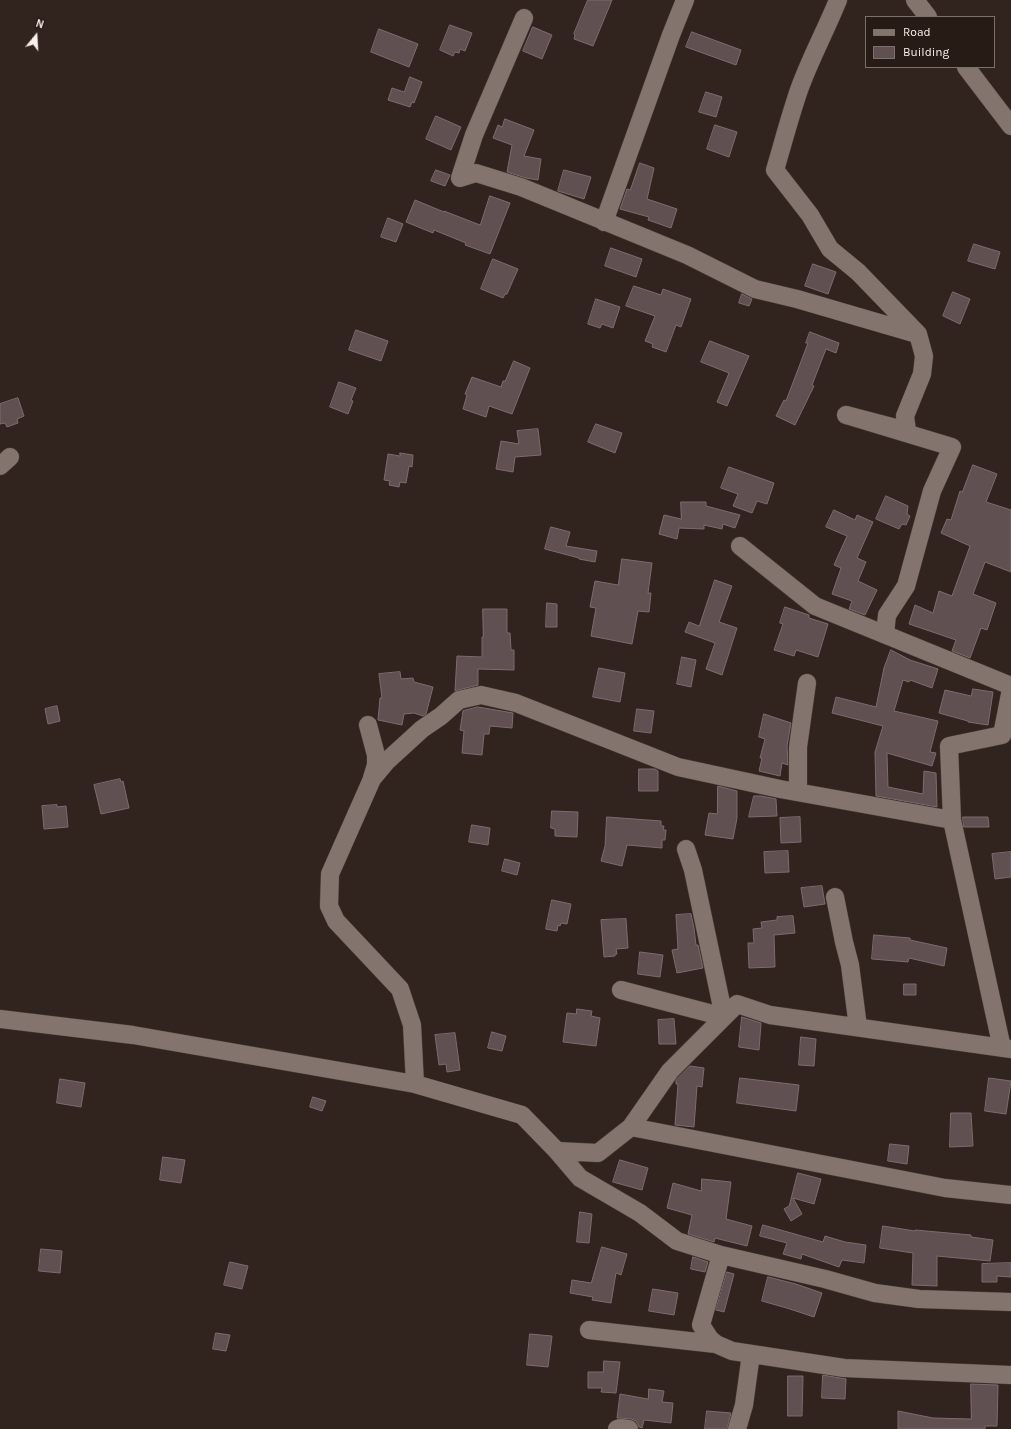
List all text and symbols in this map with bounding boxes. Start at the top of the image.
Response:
north arrow [16,16,56,56]
legend [865,16,995,68]
text: N [34,17,46,32]
text: Road [903,25,931,39]
text: Building [903,45,949,59]

